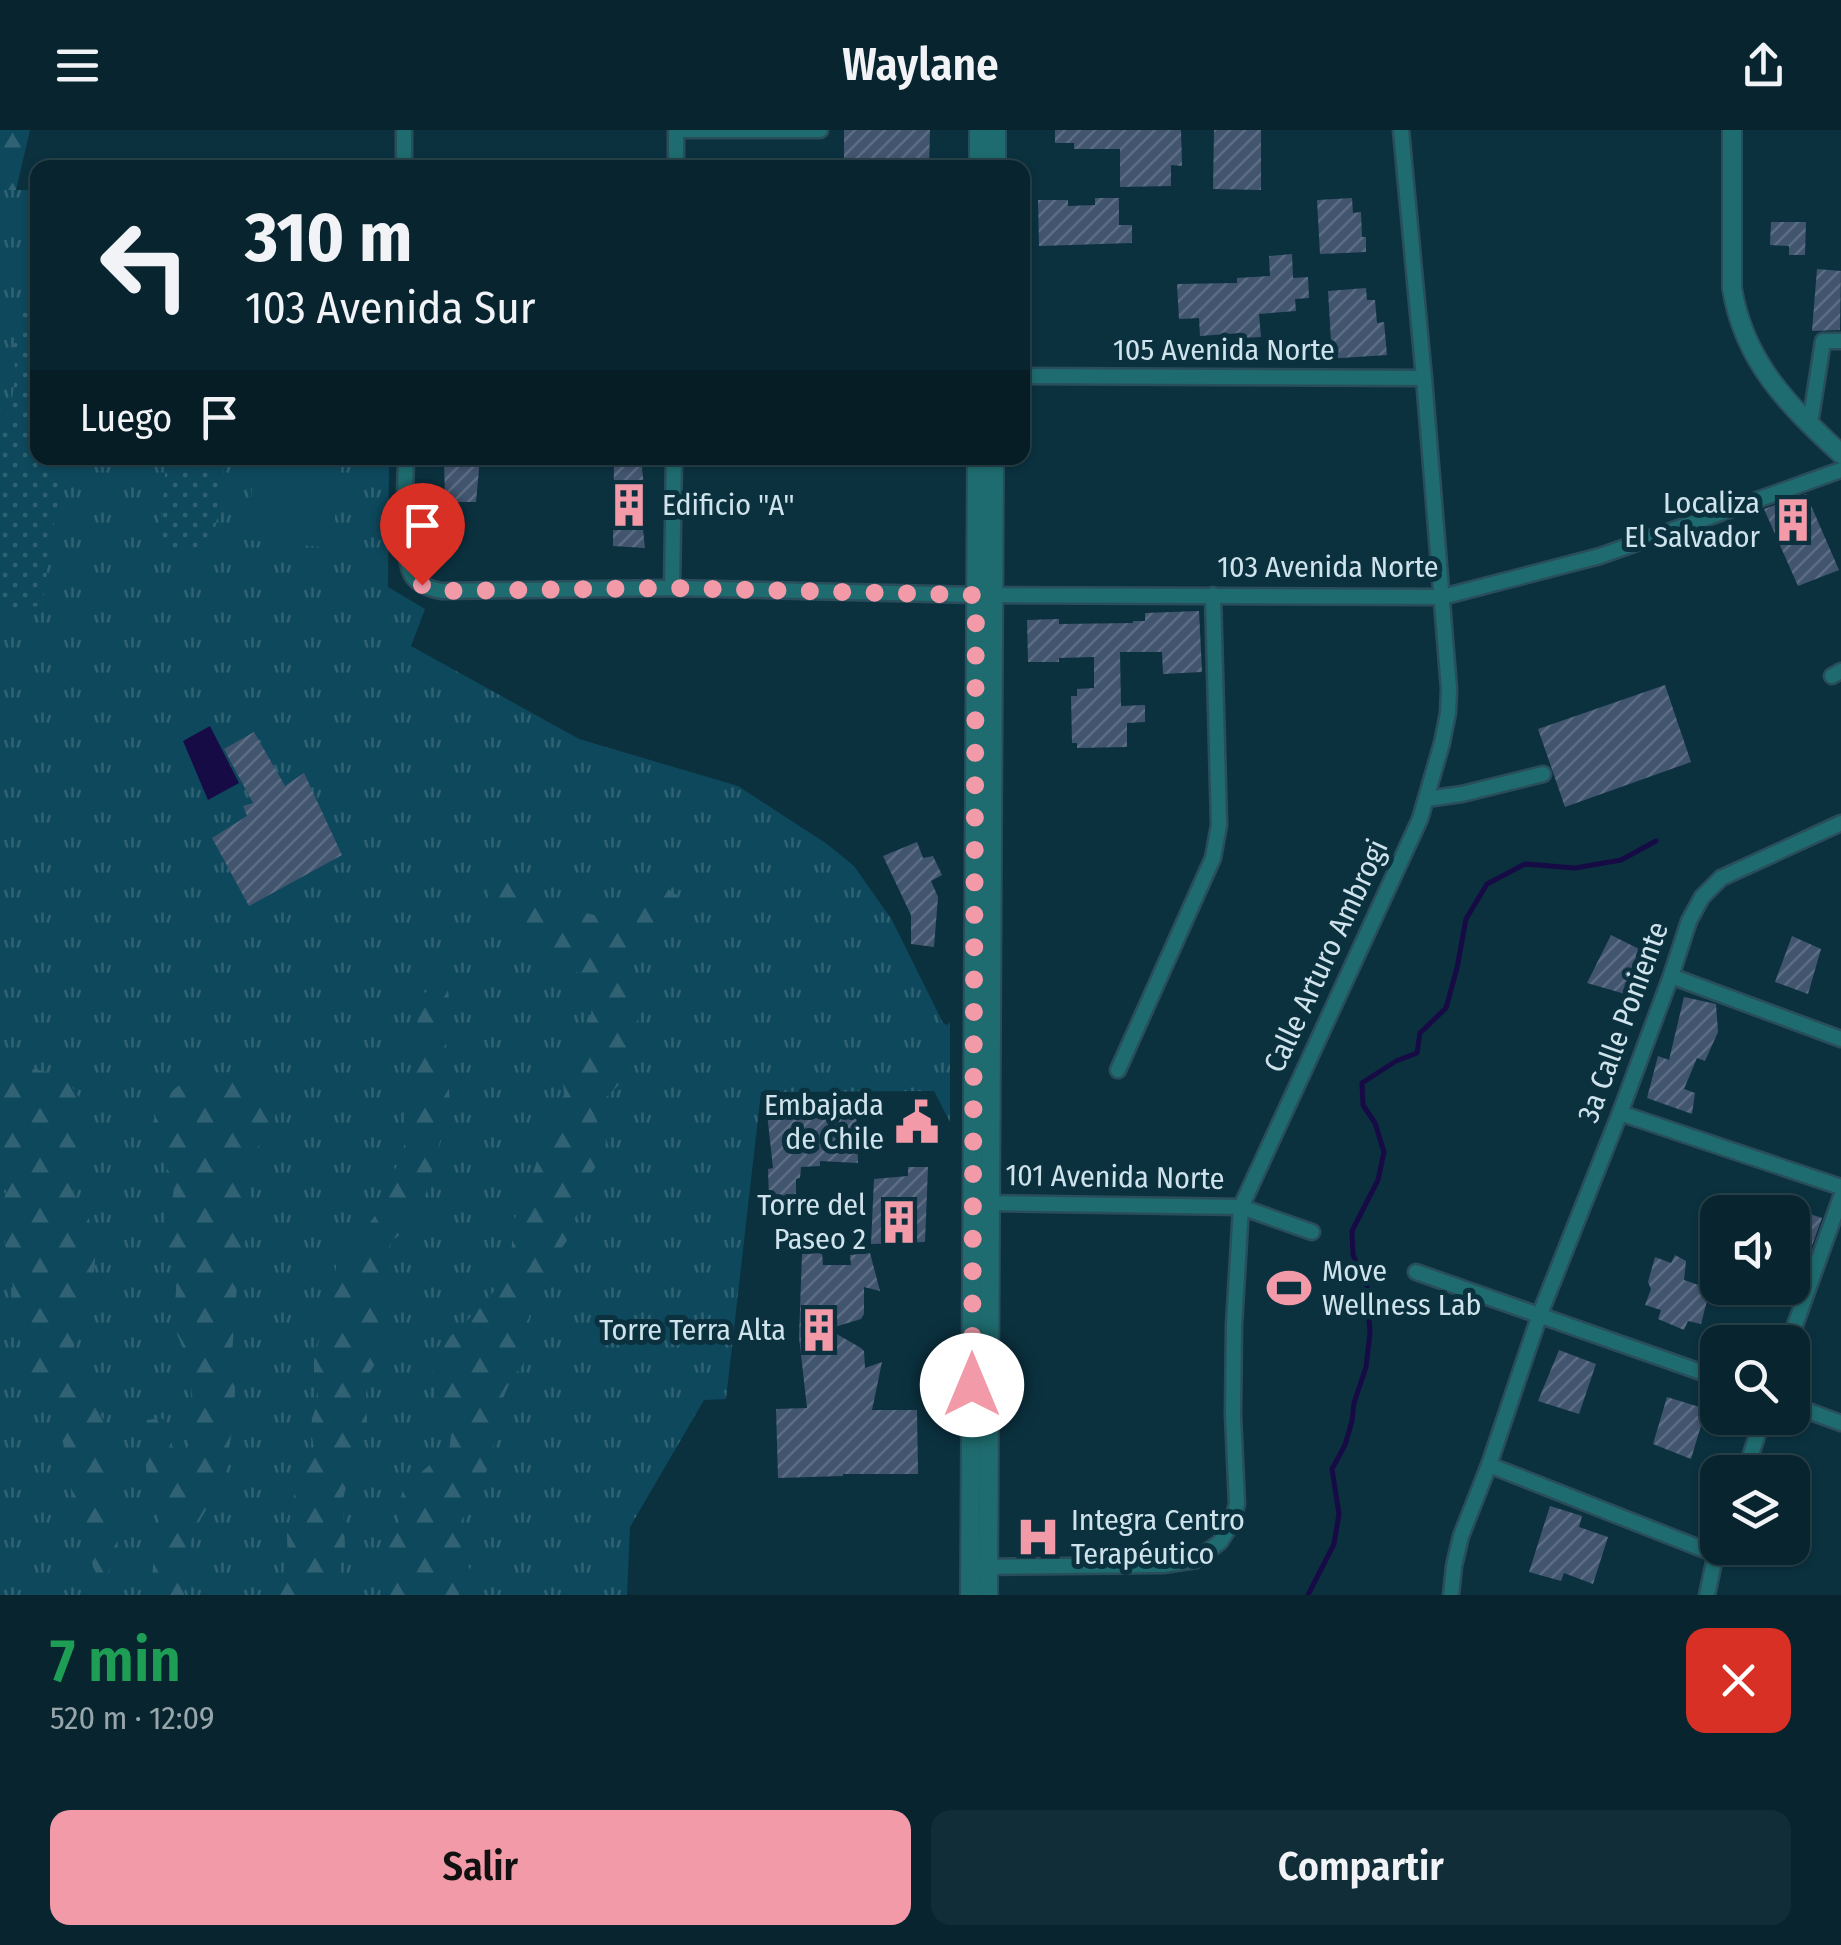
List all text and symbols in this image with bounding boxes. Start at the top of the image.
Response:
icon: menu [50,38,105,93]
text: Waylane [842,38,999,92]
icon: share [1736,38,1791,93]
text: 310 m [245,196,413,280]
icon: left [80,200,210,330]
text: 103 Avenida Sur [245,281,536,335]
street label: 105 Avenida Norte [1113,332,1335,368]
icon: arrive [192,390,247,445]
text: Luego [80,395,172,441]
building icon: Edificio "A" [605,481,653,529]
pin [380,483,465,586]
place label: Localiza El Salvador [1624,485,1761,555]
place label: Edificio "A" [662,487,795,523]
building icon: Localiza El Salvador [1769,496,1817,544]
icon: arrive [395,498,450,553]
street label: 103 Avenida Norte [1217,549,1439,585]
street label: Calle Arturo Ambrogi [1256,834,1396,1078]
street label: 3a Calle Poniente [1570,917,1676,1127]
place label: Embajada de Chile [764,1087,884,1157]
public building icon: Embajada de Chile [893,1098,941,1146]
street label: 101 Avenida Norte [1005,1157,1225,1197]
place label: Torre del Paseo 2 [757,1187,866,1257]
map controls [1700,1195,1810,1565]
button: sound [1700,1195,1810,1305]
building icon: Torre del Paseo 2 [875,1198,923,1246]
place label: Move Wellness Lab [1322,1253,1482,1323]
sports icon: Move Wellness Lab [1265,1264,1313,1312]
building icon: Torre Terra Alta [795,1306,843,1354]
place label: Torre Terra Alta [599,1312,786,1348]
button: search [1700,1325,1810,1435]
position arrow [920,1333,1024,1437]
button: layers [1700,1455,1810,1565]
place label: Integra Centro Terapéutico [1071,1502,1245,1572]
hospital icon: Integra Centro Terapéutico [1014,1513,1062,1561]
text: 7 min [50,1625,181,1697]
button: close [1686,1628,1791,1733]
text: 520 m · 12:09 [50,1699,214,1737]
button: Salir [50,1810,911,1925]
button: Compartir [931,1810,1791,1925]

